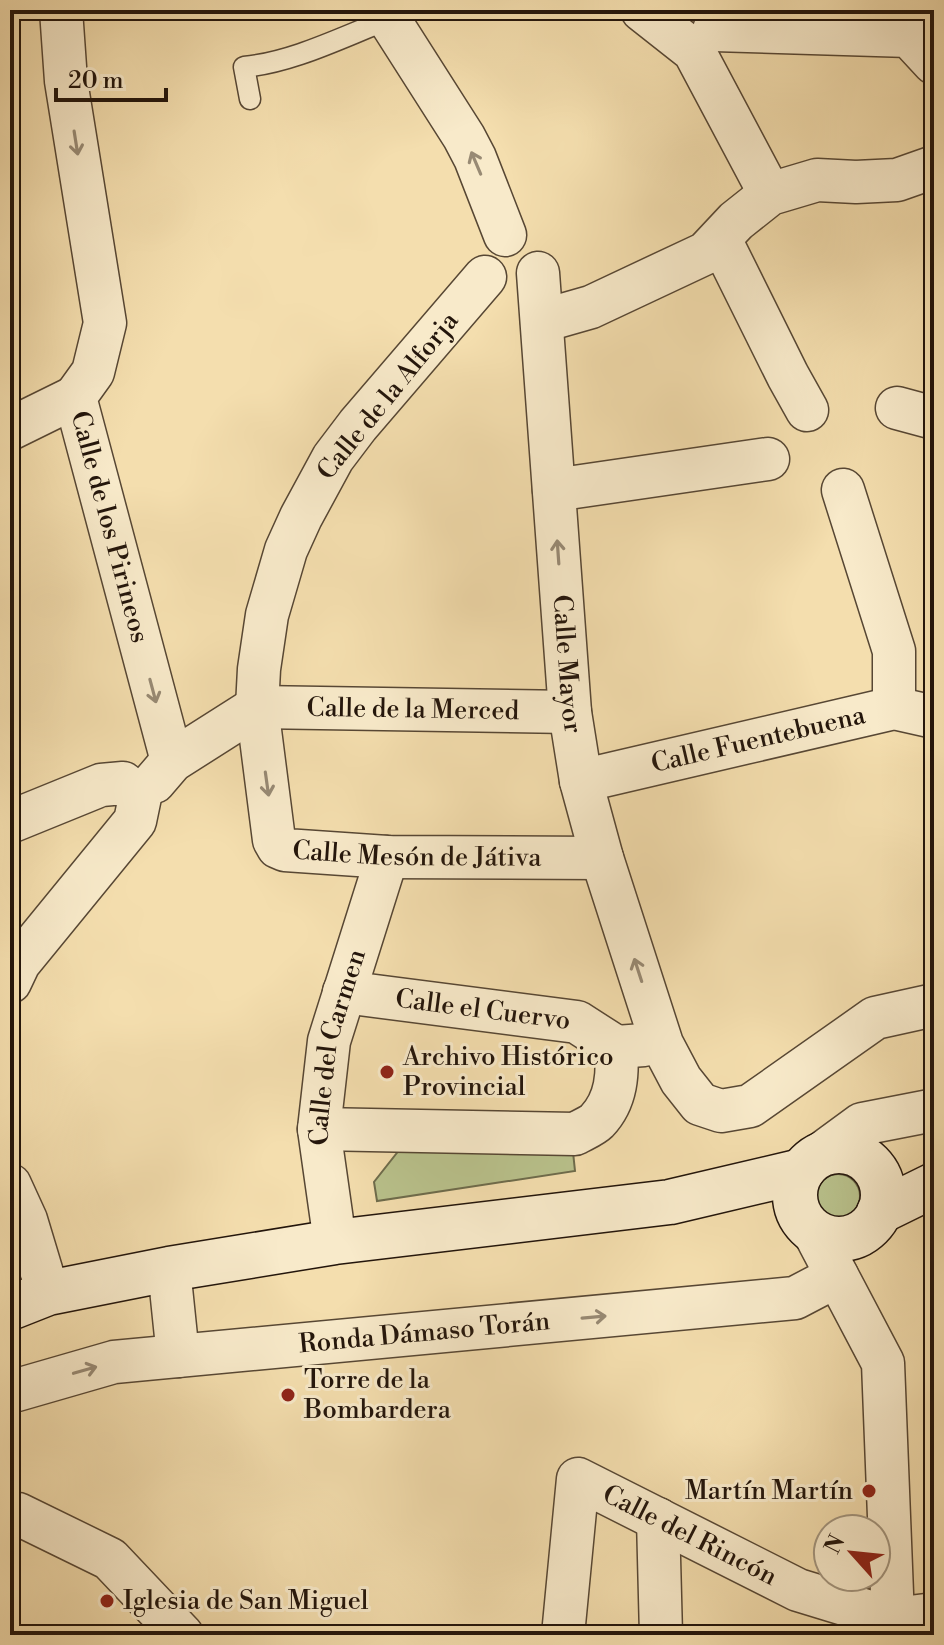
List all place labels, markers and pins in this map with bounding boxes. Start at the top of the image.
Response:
place label: Archivo Histórico Provincial [402,1041,614,1103]
marker: Archivo Histórico Provincial [378,1063,396,1081]
place label: Torre de la Bombardera [303,1364,452,1426]
marker: Torre de la Bombardera [279,1386,297,1404]
place label: Martín Martín [685,1475,853,1507]
marker: Martín Martín [860,1482,878,1500]
place label: Iglesia de San Miguel [123,1585,369,1617]
marker: Iglesia de San Miguel [98,1592,116,1610]

